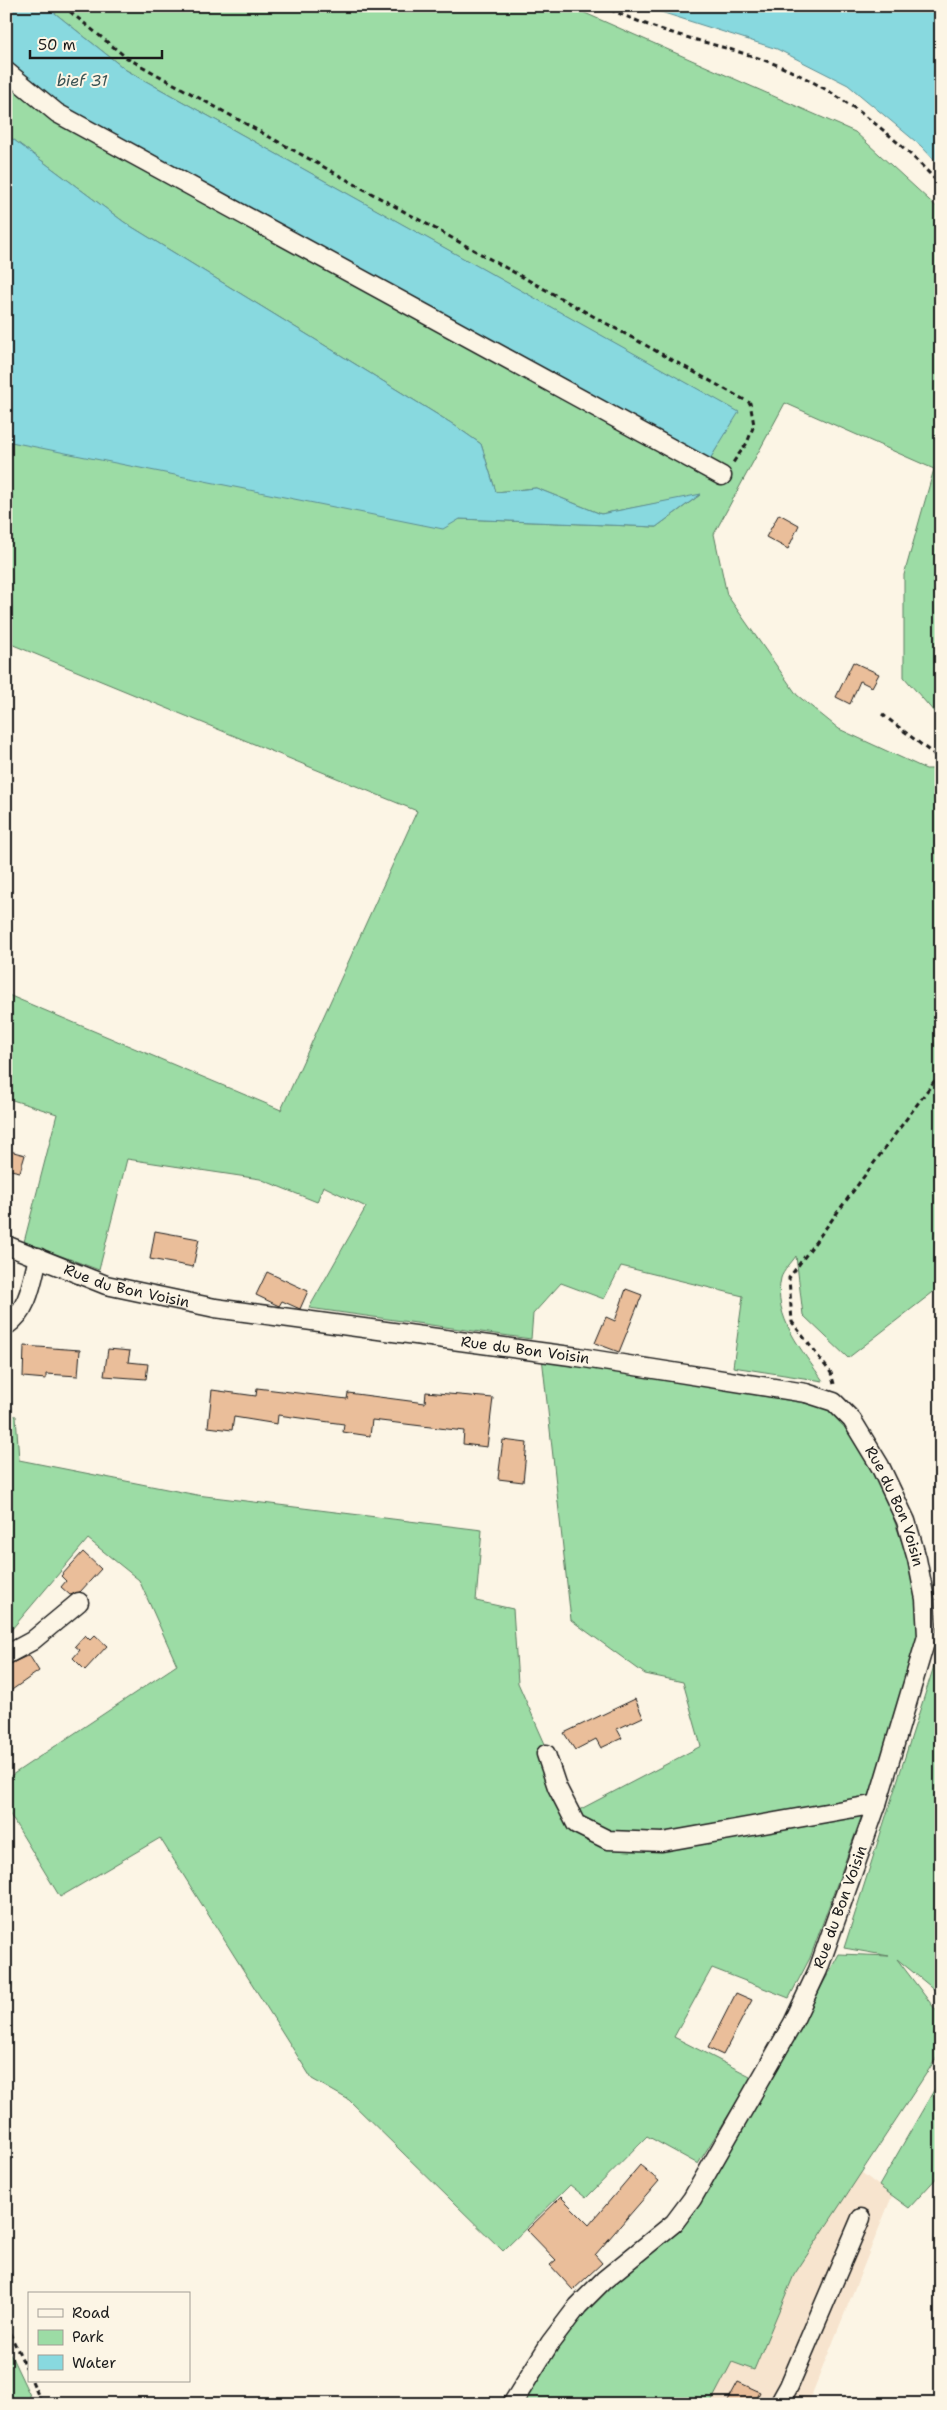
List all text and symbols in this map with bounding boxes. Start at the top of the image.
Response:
scale bar [30,28,162,60]
text: 50 m [38,35,76,55]
water label: bief 31 [57,70,108,91]
street label: Rue du Bon Voisin [61,1259,191,1312]
street label: Rue du Bon Voisin [460,1331,591,1369]
street label: Rue du Bon Voisin [860,1442,928,1568]
street label: Rue du Bon Voisin [808,1843,872,1971]
legend [28,2292,190,2382]
text: Road [72,2303,110,2323]
text: Park [72,2327,104,2347]
text: Water [72,2353,116,2373]

